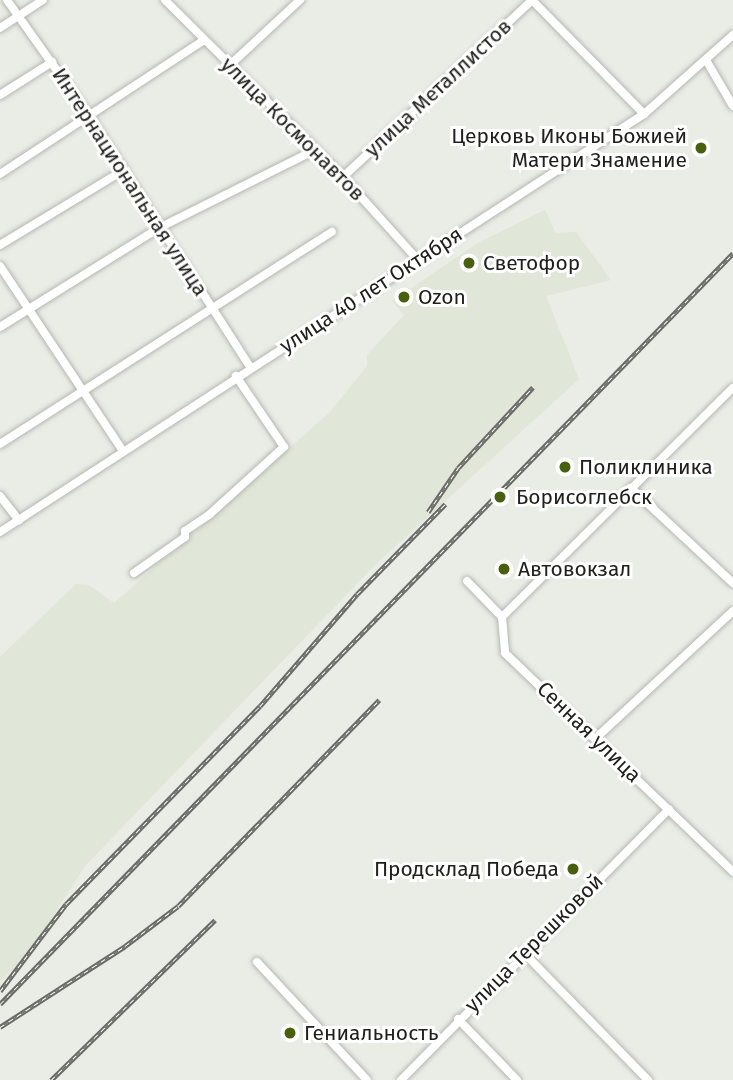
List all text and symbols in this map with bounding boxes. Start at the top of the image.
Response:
street label: улица Металлистов [359,14,517,162]
street label: улица Космонавтов [216,52,370,206]
street label: Интернациональная улица [47,63,213,301]
place label: Церковь Иконы Божией Матери Знамение [451,123,687,173]
marker: Церковь Иконы Божией Матери Знамение [693,140,709,156]
street label: улица 40 лет Октября [275,222,467,358]
place label: Светофор [483,250,580,276]
marker: Светофор [461,255,477,271]
place label: Ozon [418,284,466,310]
marker: Ozon [396,289,412,305]
place label: Поликлиника [579,454,713,480]
marker: Поликлиника [557,459,573,475]
place label: Борисоглебск [516,484,652,510]
marker: Борисоглебск [490,487,510,507]
place label: Автовокзал [518,556,631,582]
marker: Автовокзал [496,561,512,577]
street label: Сенная улица [532,676,646,788]
place label: Продсклад Победа [374,856,559,882]
marker: Продсклад Победа [565,861,581,877]
street label: улица Терешковой [460,869,608,1017]
place label: Гениальность [304,1020,438,1046]
marker: Гениальность [282,1025,298,1041]

